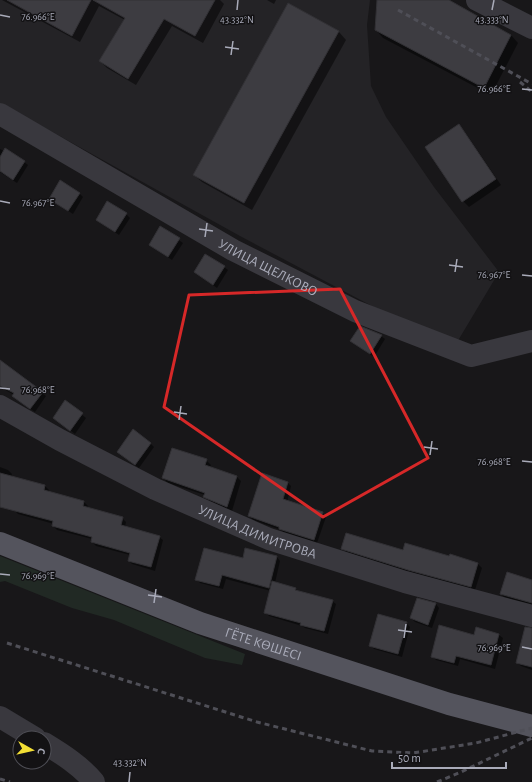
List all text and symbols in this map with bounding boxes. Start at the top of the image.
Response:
text: 76.966°E [21,12,55,22]
text: 43.332°N [220,15,254,25]
text: 43.333°N [475,15,509,25]
text: 76.966°E [477,84,511,94]
text: 76.967°E [22,198,54,208]
street label: УЛИЦА ЩЕЛКОВО [216,237,320,299]
text: 76.967°E [478,270,510,280]
text: 76.968°E [21,385,55,395]
text: 76.968°E [477,457,511,467]
street label: УЛИЦА ДИМИТРОВА [196,503,318,562]
text: 76.969°E [21,571,55,581]
street label: ГЁТЕ КӨШЕСІ [223,626,303,664]
text: 76.969°E [477,643,511,653]
north arrow [12,730,52,770]
scale bar [392,744,506,770]
text: С [36,748,47,755]
text: 50 m [398,752,421,764]
text: 43.332°N [113,758,147,768]

